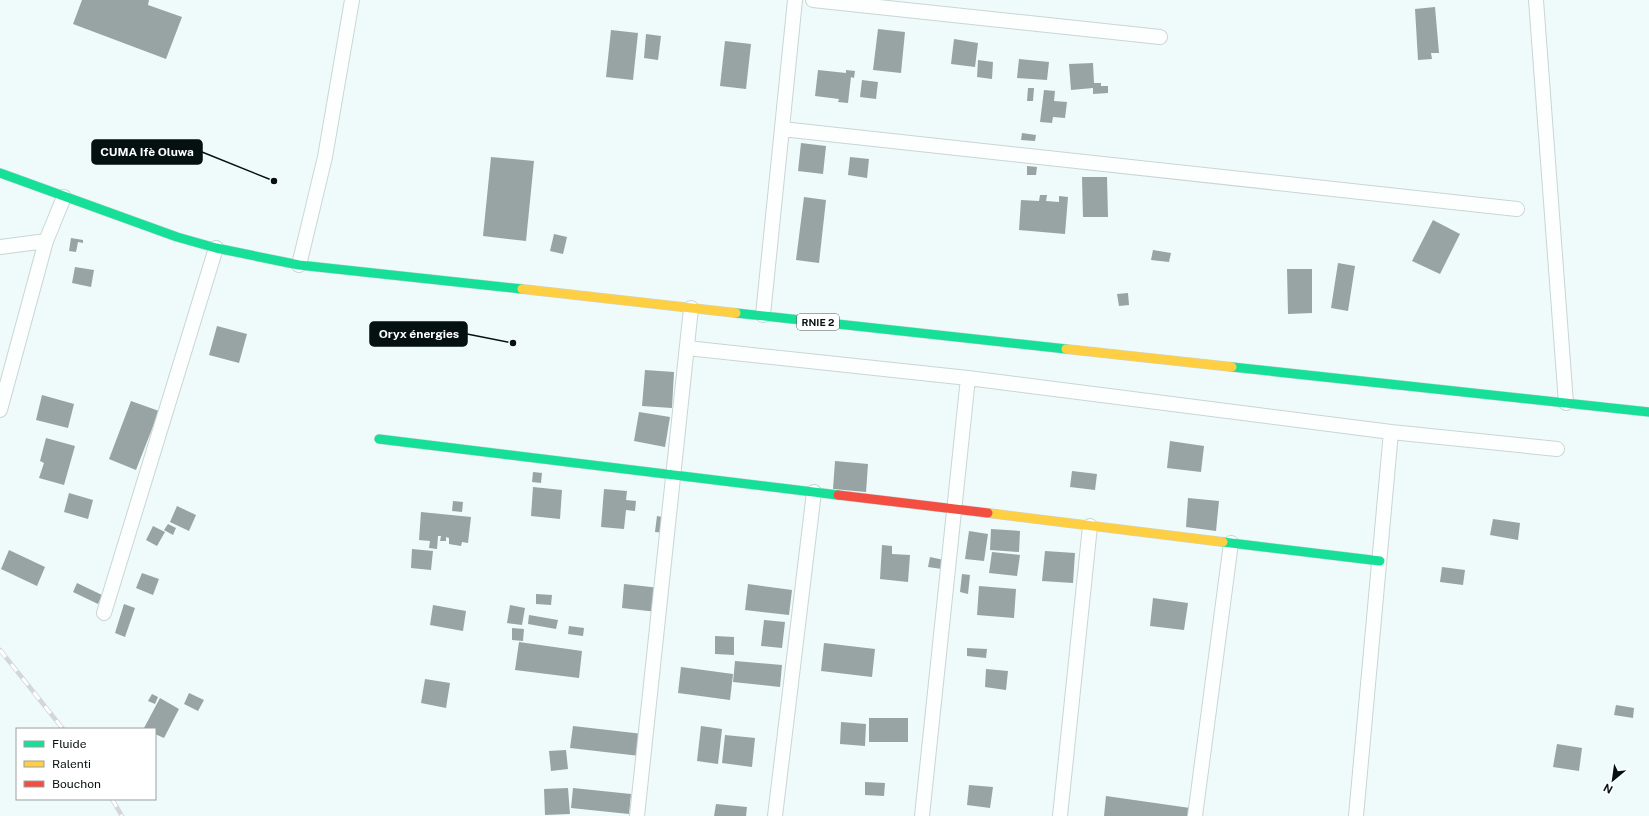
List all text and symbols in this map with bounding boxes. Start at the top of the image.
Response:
callout: CUMA Ifè Oluwa [92,140,202,164]
text: CUMA Ifè Oluwa [100,145,194,159]
road number: RNIE 2 [797,314,839,330]
callout: Oryx énergies [370,322,467,346]
text: Oryx énergies [379,327,459,341]
legend [16,728,156,800]
text: Fluide [52,737,87,751]
text: Ralenti [52,757,91,771]
north arrow [1593,760,1633,800]
text: Bouchon [52,777,101,791]
text: N [1601,781,1615,796]

